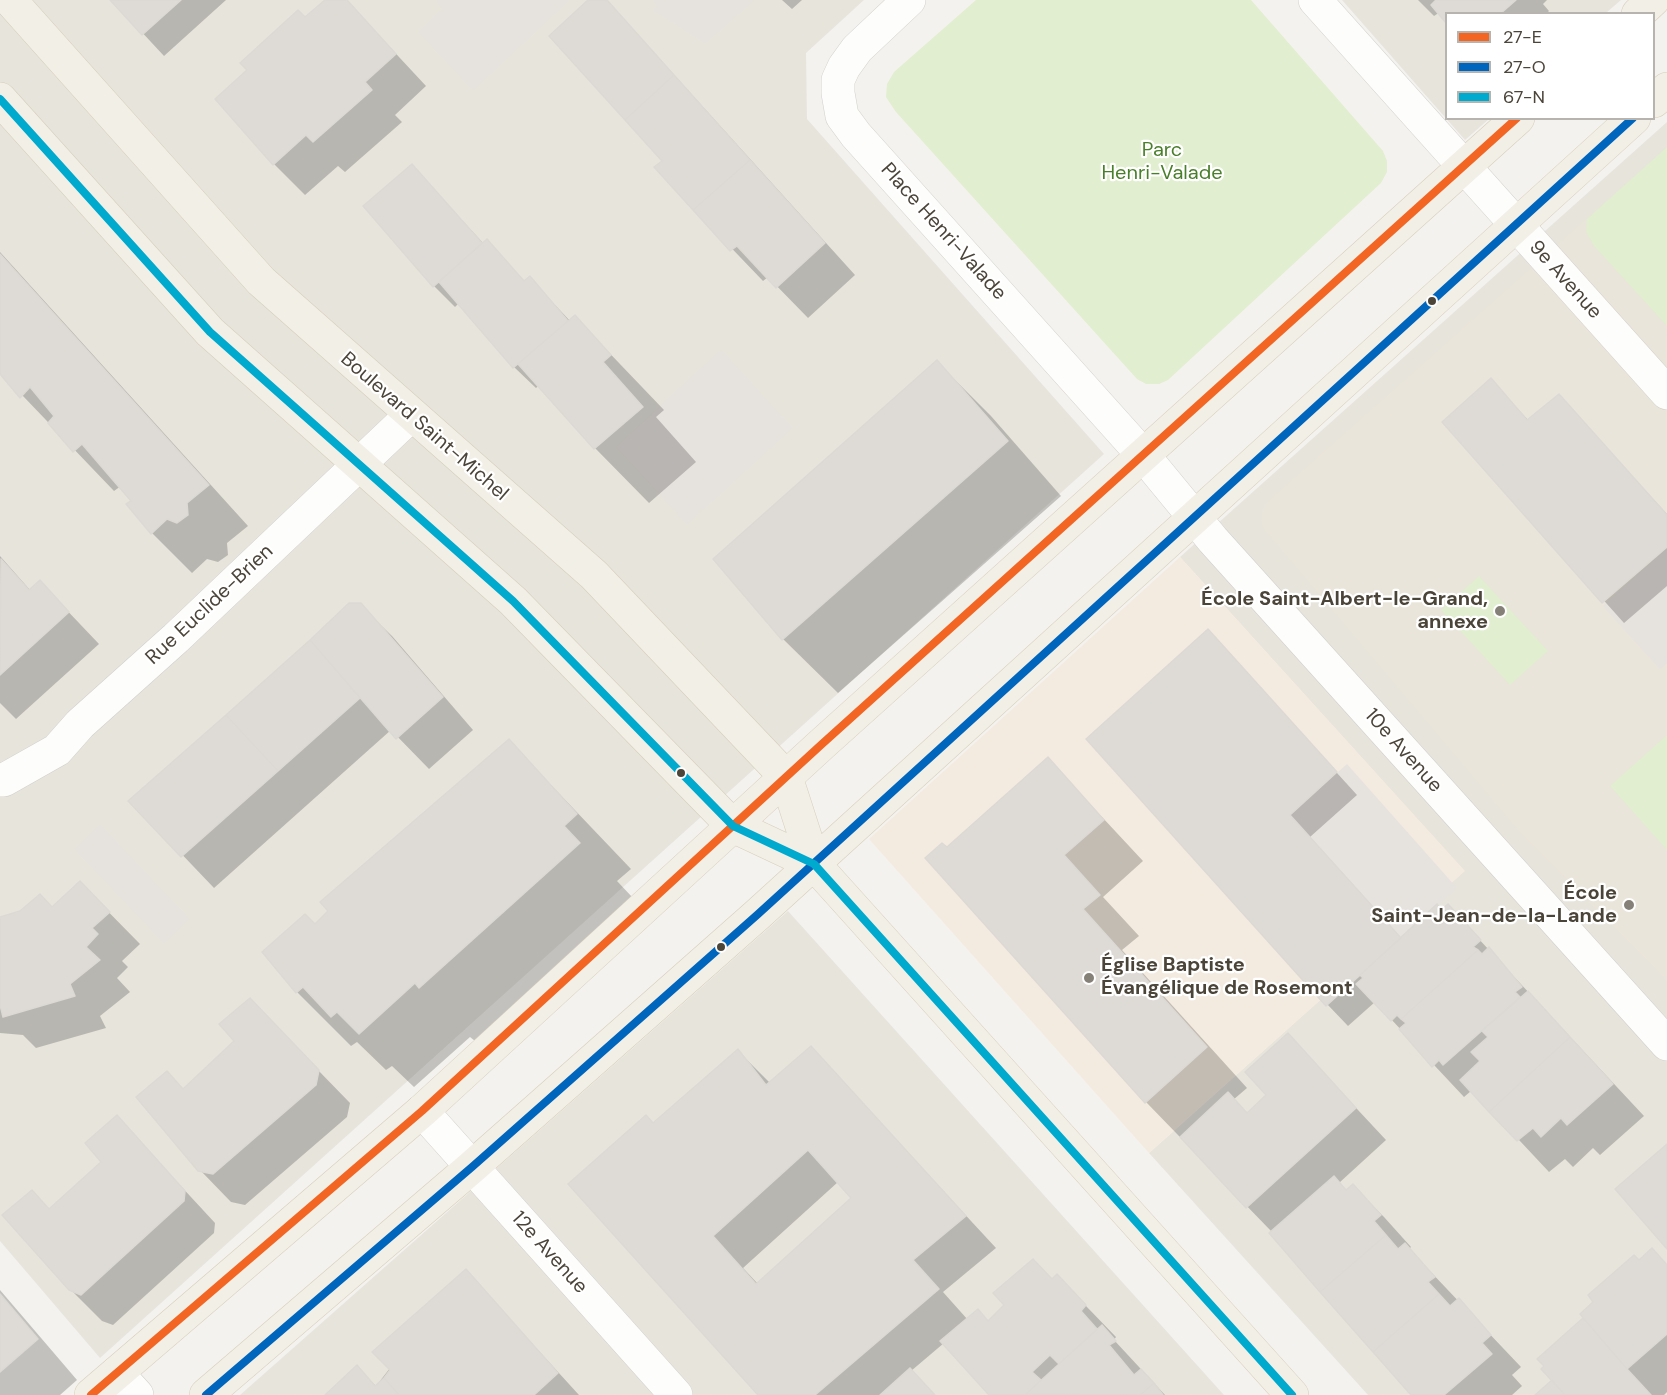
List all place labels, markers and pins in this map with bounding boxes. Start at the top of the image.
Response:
unlabelled marker [1426,295,1438,307]
place label: École Saint-Albert-le-Grand, annexe [1201,588,1488,635]
marker: École Saint-Albert-le-Grand, annexe [1493,604,1507,618]
unlabelled marker [675,767,687,779]
place label: École Saint-Jean-de-la-Lande [1371,882,1617,929]
marker: École Saint-Jean-de-la-Lande [1622,898,1636,912]
unlabelled marker [715,941,727,953]
place label: Église Baptiste Évangélique de Rosemont [1101,954,1353,1001]
marker: Église Baptiste Évangélique de Rosemont [1082,971,1096,985]

